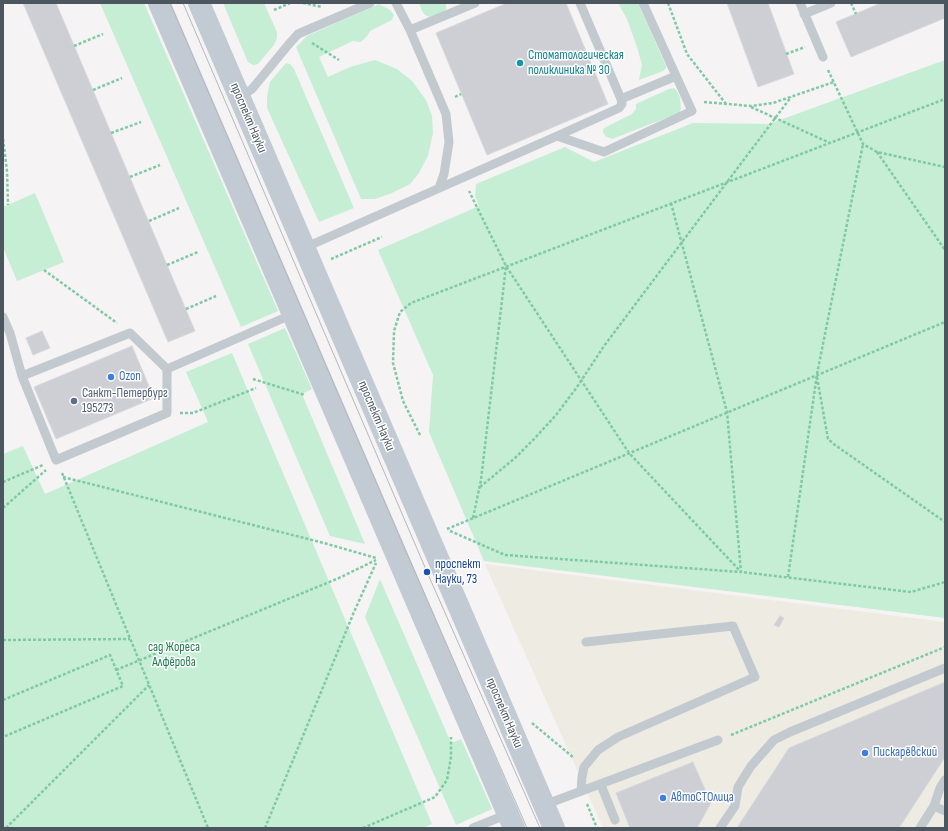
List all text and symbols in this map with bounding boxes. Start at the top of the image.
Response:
place label: Стоматологическая поликлиника № 30 [528,48,624,79]
marker: Стоматологическая поликлиника № 30 [515,58,525,68]
street label: проспект Науки [226,81,270,155]
place label: Ozon [119,369,141,385]
marker: Ozon [106,372,116,382]
street label: проспект Науки [354,379,398,453]
place label: Санкт-Петербург 195273 [82,386,168,417]
marker: Санкт-Петербург 195273 [69,396,79,406]
place label: проспект Науки, 73 [435,557,480,588]
marker: проспект Науки, 73 [422,567,432,577]
park label: сад Жореса Алфёрова [148,640,200,671]
street label: проспект Науки [482,676,526,750]
place label: Пискарёвский [873,745,937,761]
marker: Пискарёвский [860,748,870,758]
place label: АвтоСТОлица [671,790,734,806]
marker: АвтоСТОлица [658,793,668,803]

